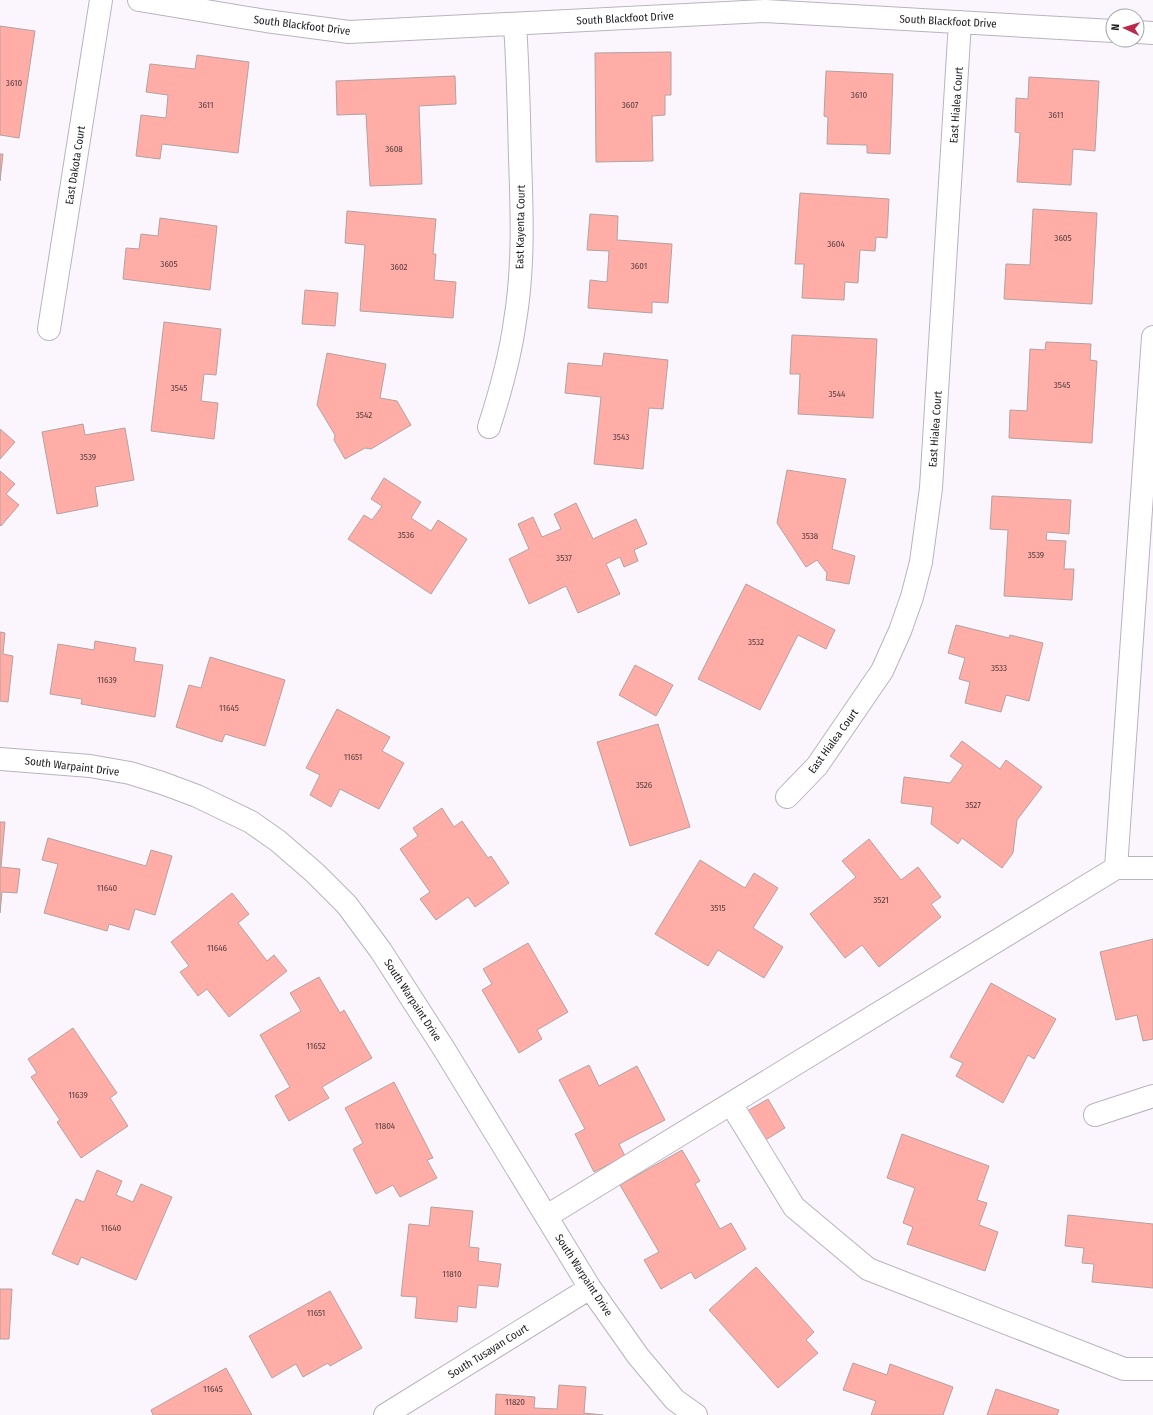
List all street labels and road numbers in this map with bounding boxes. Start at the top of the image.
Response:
street label: South Blackfoot Drive [576,9,674,28]
street label: South Blackfoot Drive [899,12,997,31]
street label: South Blackfoot Drive [253,13,351,38]
street label: East Hialea Court [947,66,966,144]
street label: East Dakota Court [63,124,88,205]
street label: East Kayenta Court [513,184,528,269]
street label: East Hialea Court [926,390,945,468]
street label: East Hialea Court [806,706,861,776]
street label: South Warpaint Drive [24,754,120,779]
street label: South Warpaint Drive [381,957,444,1044]
street label: South Warpaint Drive [552,1232,615,1319]
street label: South Tusayan Court [446,1321,531,1381]

